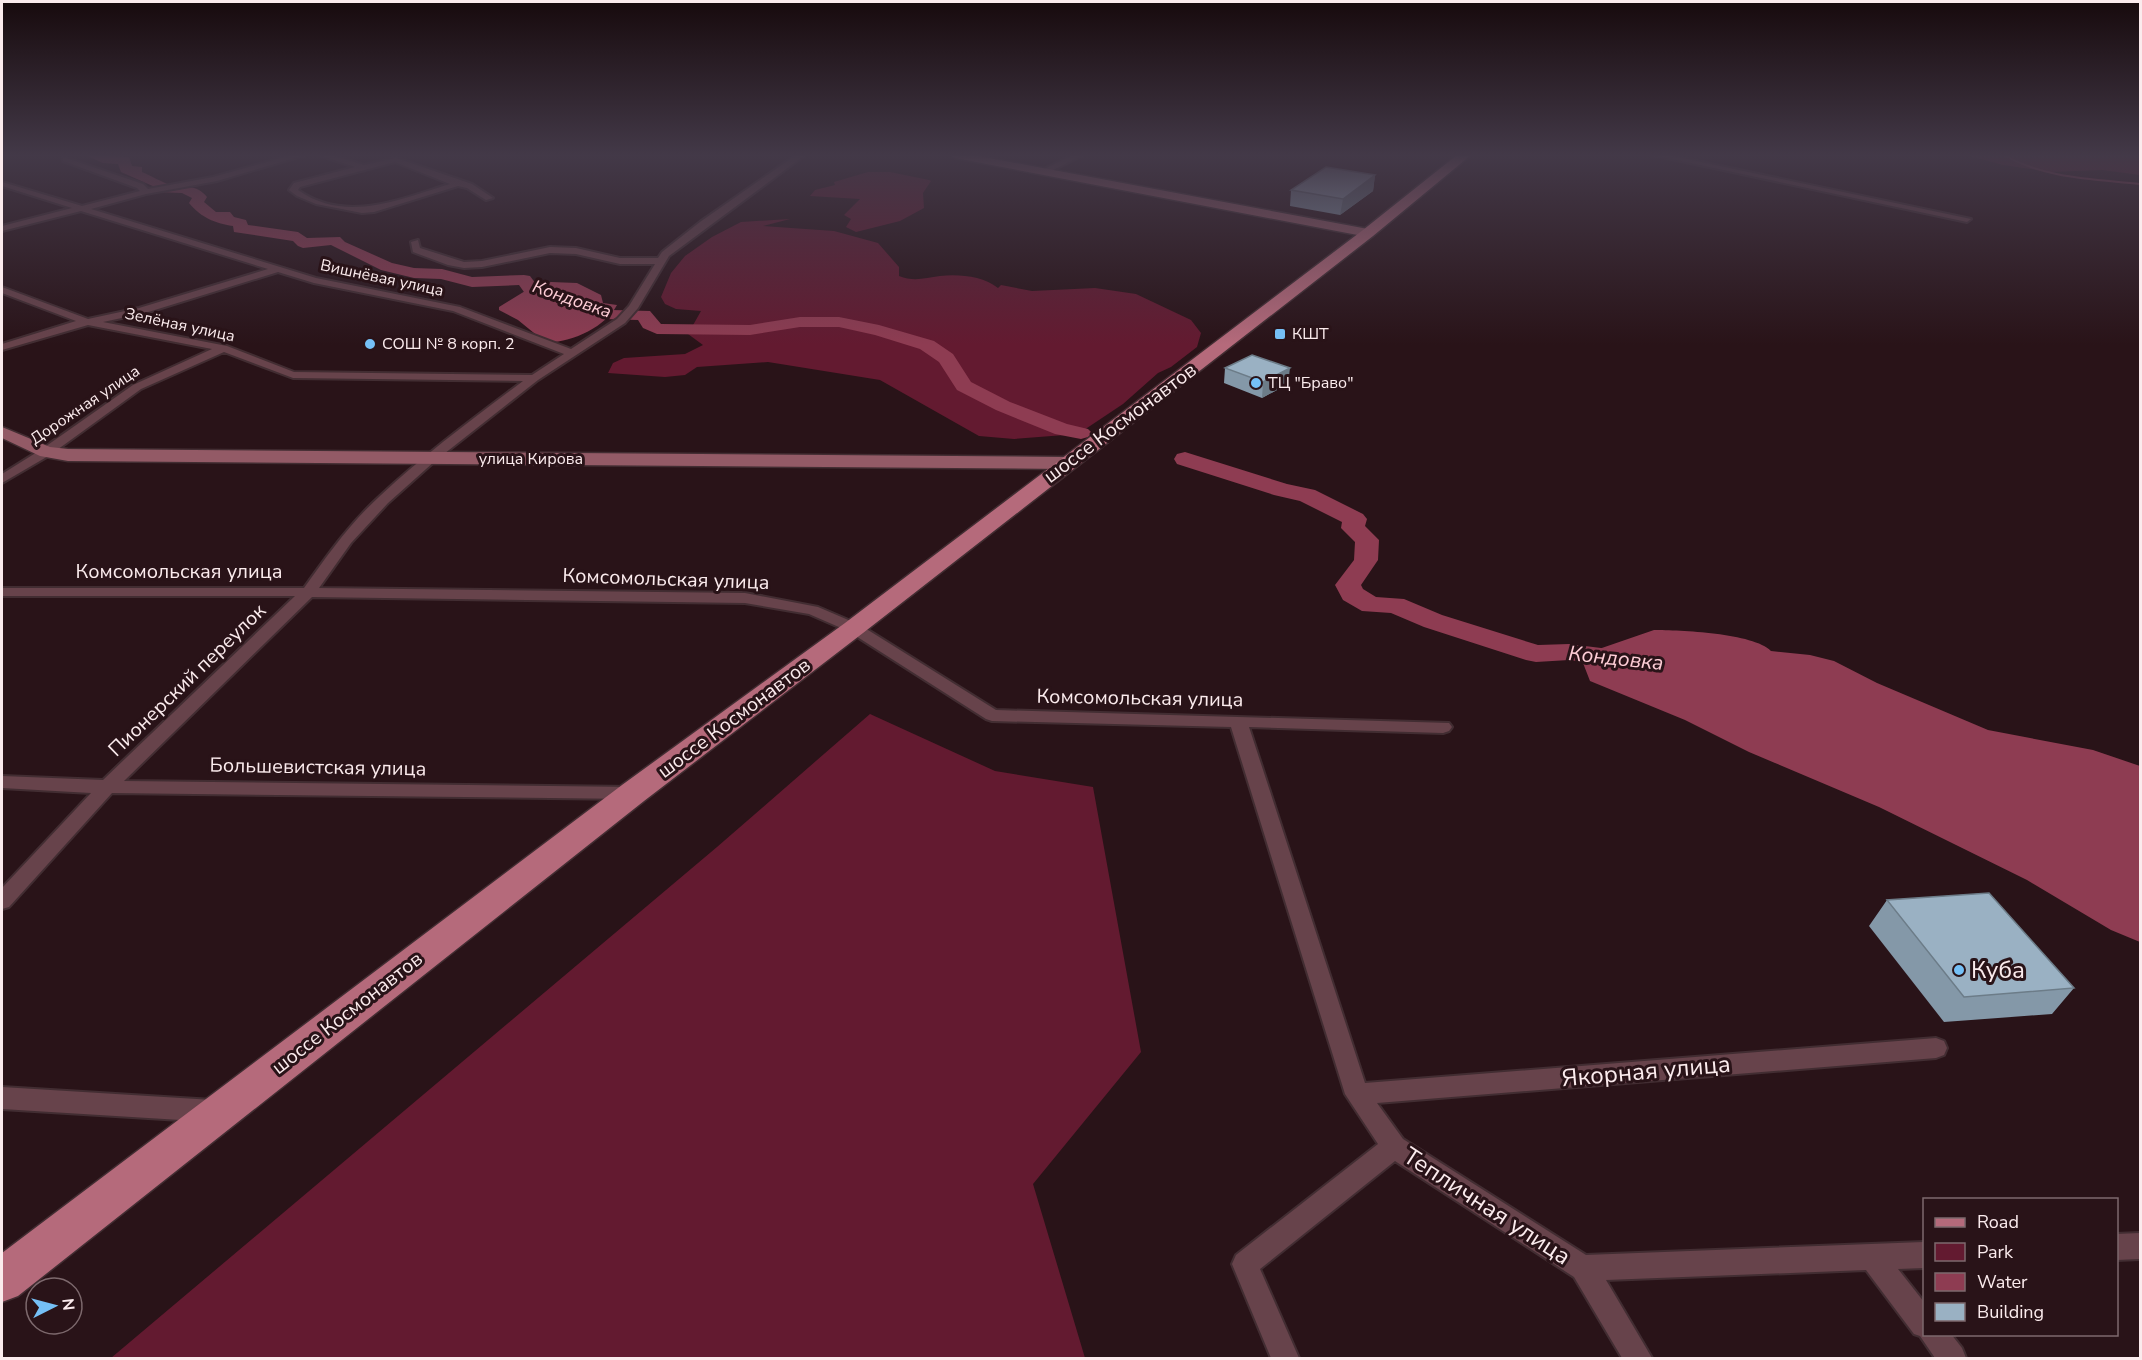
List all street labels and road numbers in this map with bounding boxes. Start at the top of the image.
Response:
street label: Вишнёвая улица [318,254,446,302]
street label: Зелёная улица [123,303,237,347]
street label: шоссе Космонавтов [1038,357,1202,489]
street label: Дорожная улица [26,360,144,450]
street label: улица Кирова [479,448,583,470]
street label: Комсомольская улица [76,558,282,585]
street label: Комсомольская улица [562,562,770,596]
street label: Пионерский переулок [102,597,272,762]
street label: шоссе Космонавтов [652,652,816,784]
street label: Комсомольская улица [1036,683,1244,713]
street label: Большевистская улица [209,752,427,782]
street label: шоссе Космонавтов [266,945,428,1081]
street label: Якорная улица [1560,1048,1732,1094]
street label: Тепличная улица [1397,1140,1577,1272]

